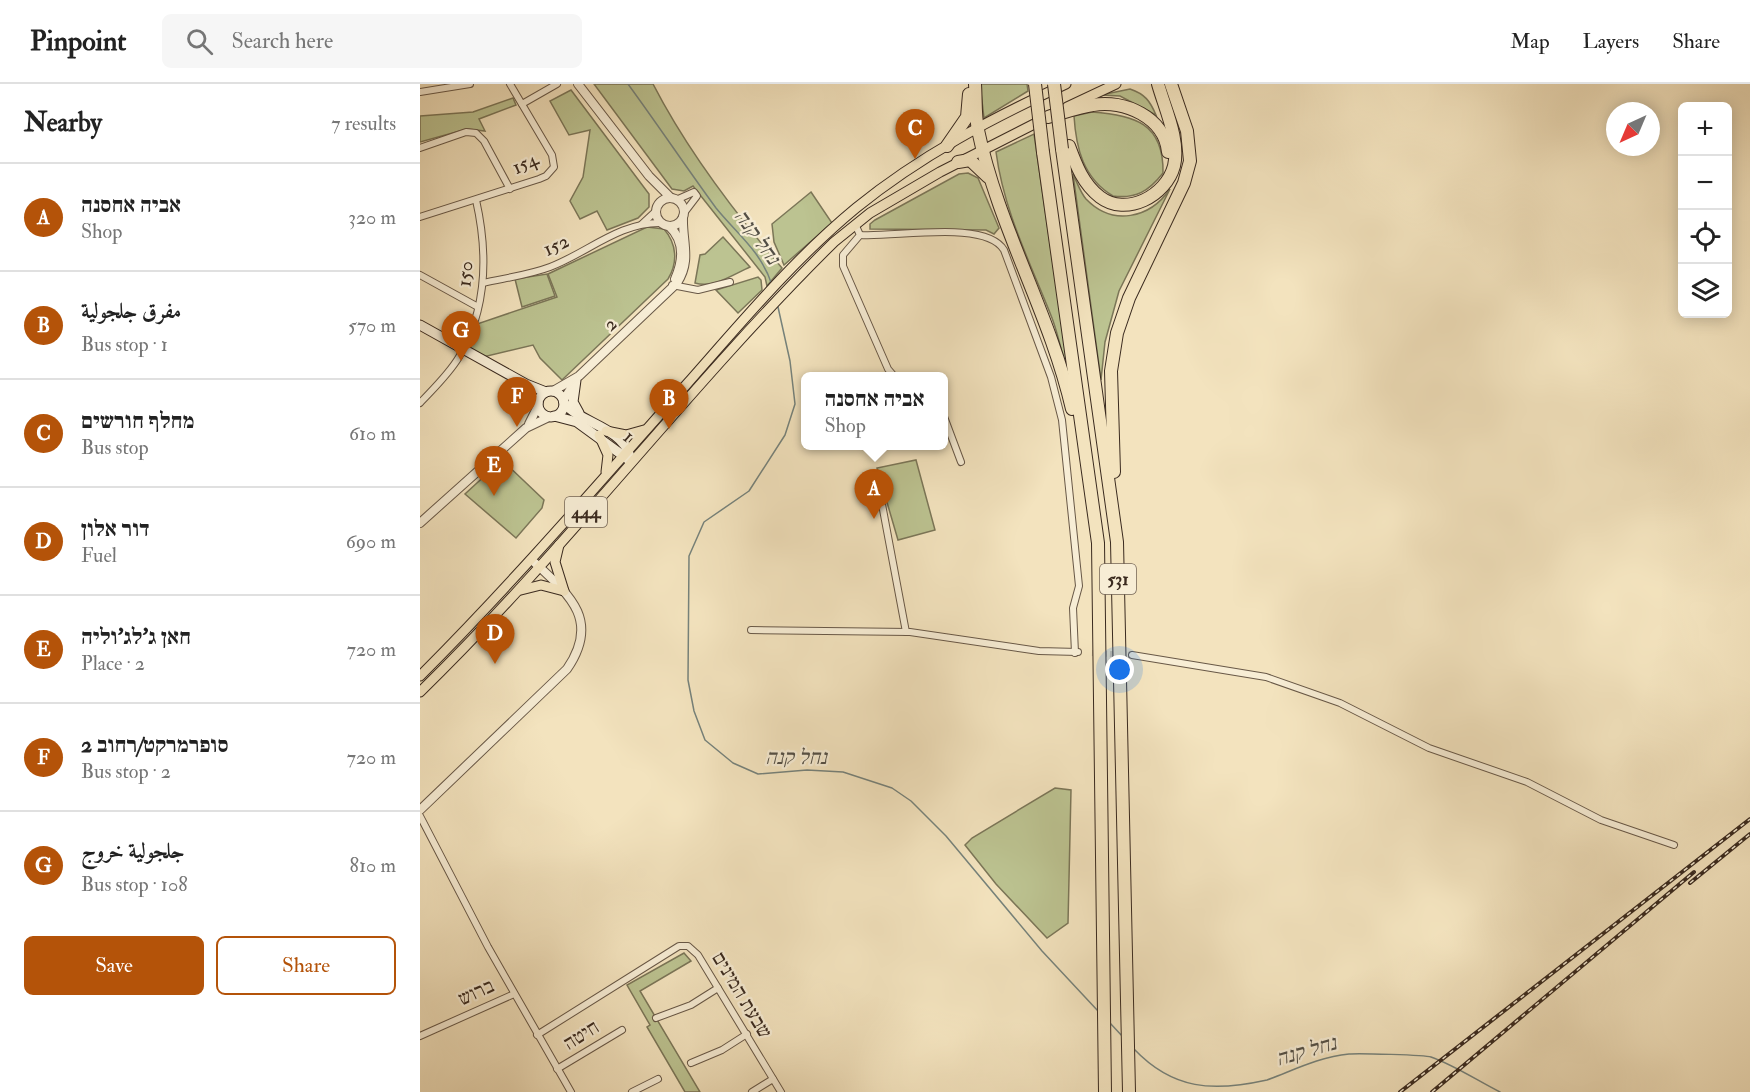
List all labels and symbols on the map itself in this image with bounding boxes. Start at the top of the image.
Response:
north arrow [1606,102,1660,156]
pin: C [896,110,934,159]
street label: 154 [508,146,543,180]
water label: נחל קנה [728,204,787,272]
street label: 152 [539,228,573,262]
street label: 150 [451,260,479,288]
street label: 2 [598,311,622,337]
pin: G [442,312,480,361]
pin: F [498,378,536,427]
pin: B [650,380,688,429]
street label: 1 [618,424,640,448]
pin: E [474,446,514,496]
pin: A [854,470,894,519]
road number: 444 [565,497,607,527]
road number: 531 [1100,564,1136,594]
pin: D [476,614,514,664]
your location [1105,655,1134,684]
water label: נחל קנה [765,744,829,771]
street label: שבעת המינים [706,947,778,1043]
street label: ברוש [454,973,498,1011]
street label: חיטה [558,1014,604,1056]
water label: נחל קנה [1273,1029,1341,1072]

